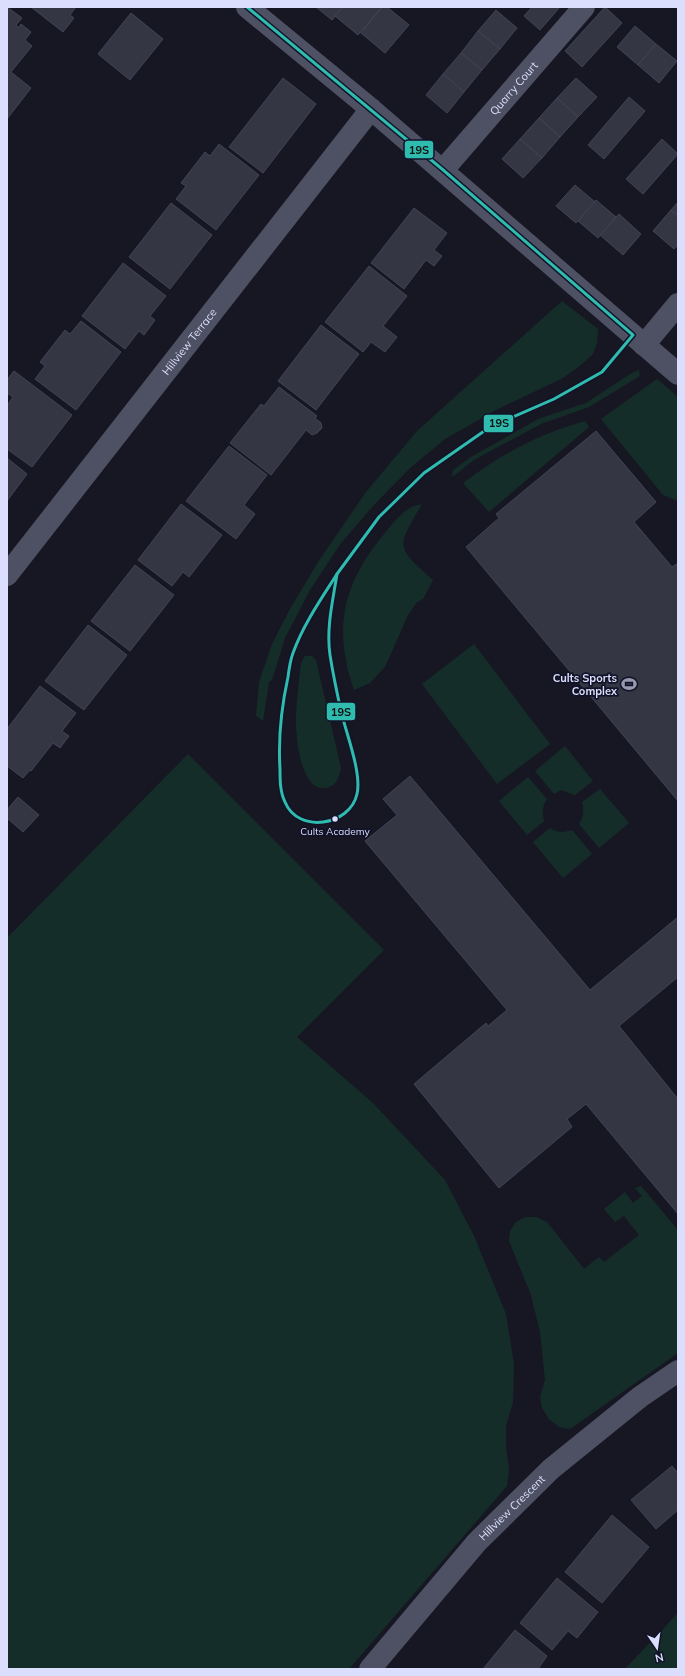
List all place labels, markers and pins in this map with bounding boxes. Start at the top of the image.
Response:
place label: Cults Sports Complex [553,671,618,698]
sports icon: Cults Sports Complex [620,675,638,693]
marker: Cults Academy [330,814,340,824]
place label: Cults Academy [300,825,371,838]

